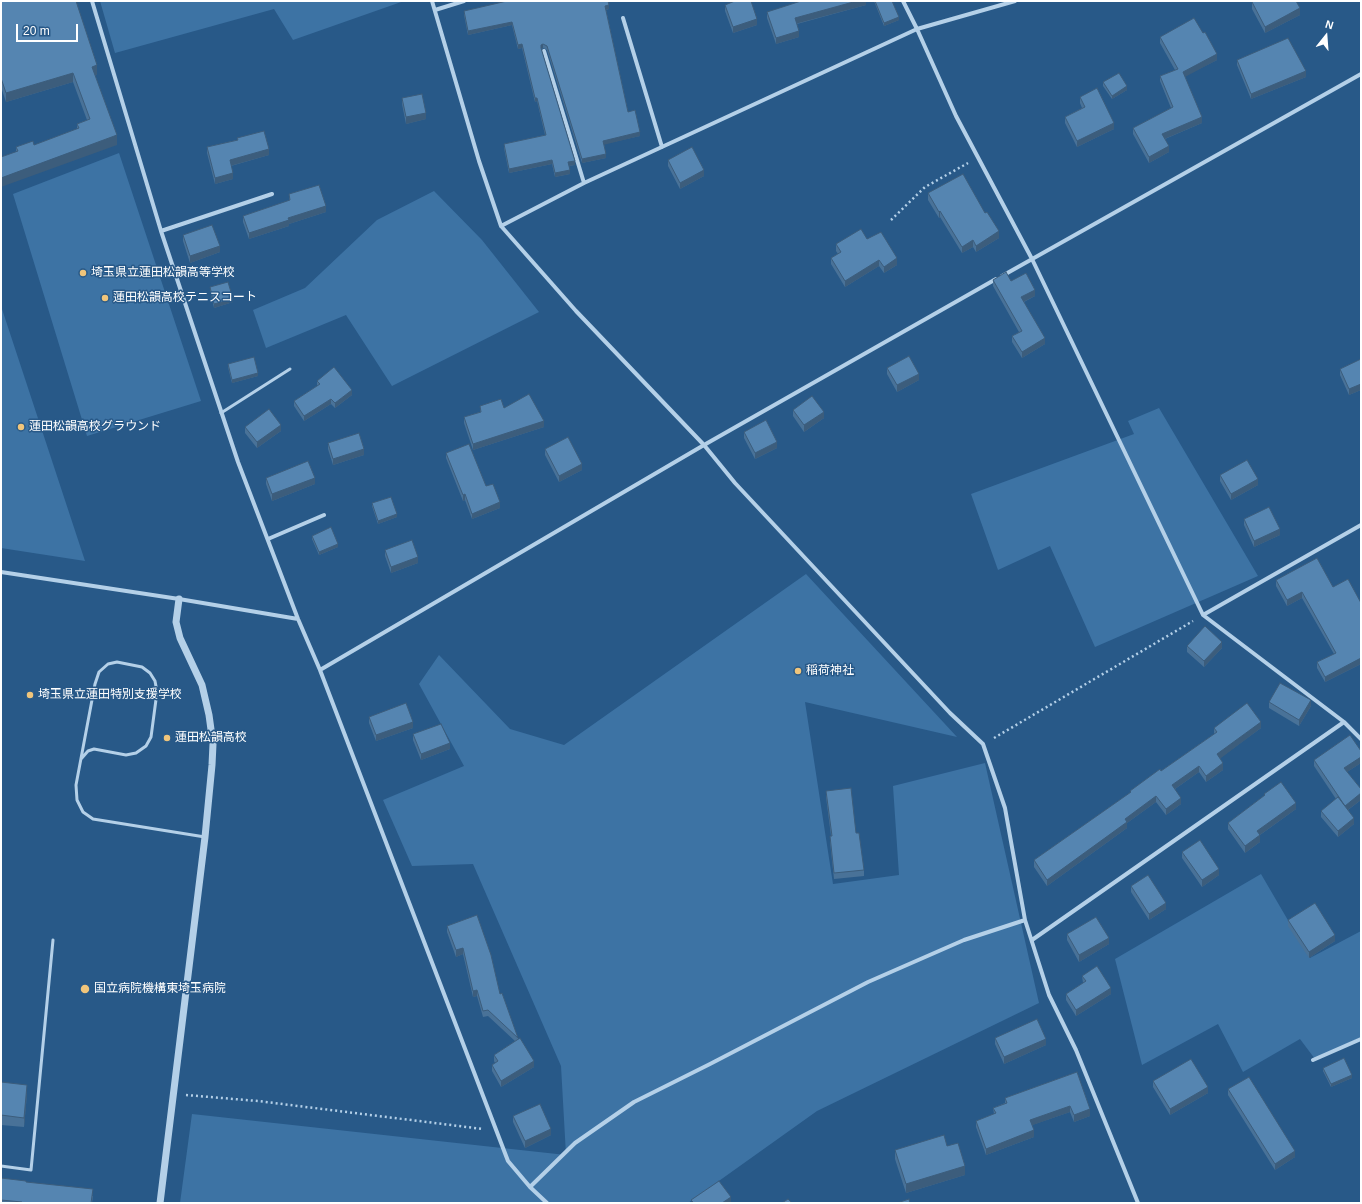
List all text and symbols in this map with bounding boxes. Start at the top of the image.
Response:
scale bar [18,16,80,42]
north arrow [1306,16,1346,56]
text: N [1324,18,1335,31]
text: 20 m [23,24,50,38]
place label: 埼玉県立蓮田松韻高等学校 [91,266,235,280]
marker: 埼玉県立蓮田松韻高等学校 [78,268,88,278]
place label: 蓮田松韻高校テニスコート [113,291,257,305]
marker: 蓮田松韻高校テニスコート [100,293,110,303]
place label: 蓮田松韻高校グラウンド [29,420,161,434]
marker: 蓮田松韻高校グラウンド [16,422,26,432]
place label: 稲荷神社 [806,664,854,678]
marker: 稲荷神社 [793,666,803,676]
place label: 埼玉県立蓮田特別支援学校 [38,688,182,702]
marker: 埼玉県立蓮田特別支援学校 [25,690,35,700]
place label: 蓮田松韻高校 [175,731,247,745]
marker: 蓮田松韻高校 [162,733,172,743]
place label: 国立病院機構東埼玉病院 [94,982,226,996]
marker: 国立病院機構東埼玉病院 [79,983,91,995]

